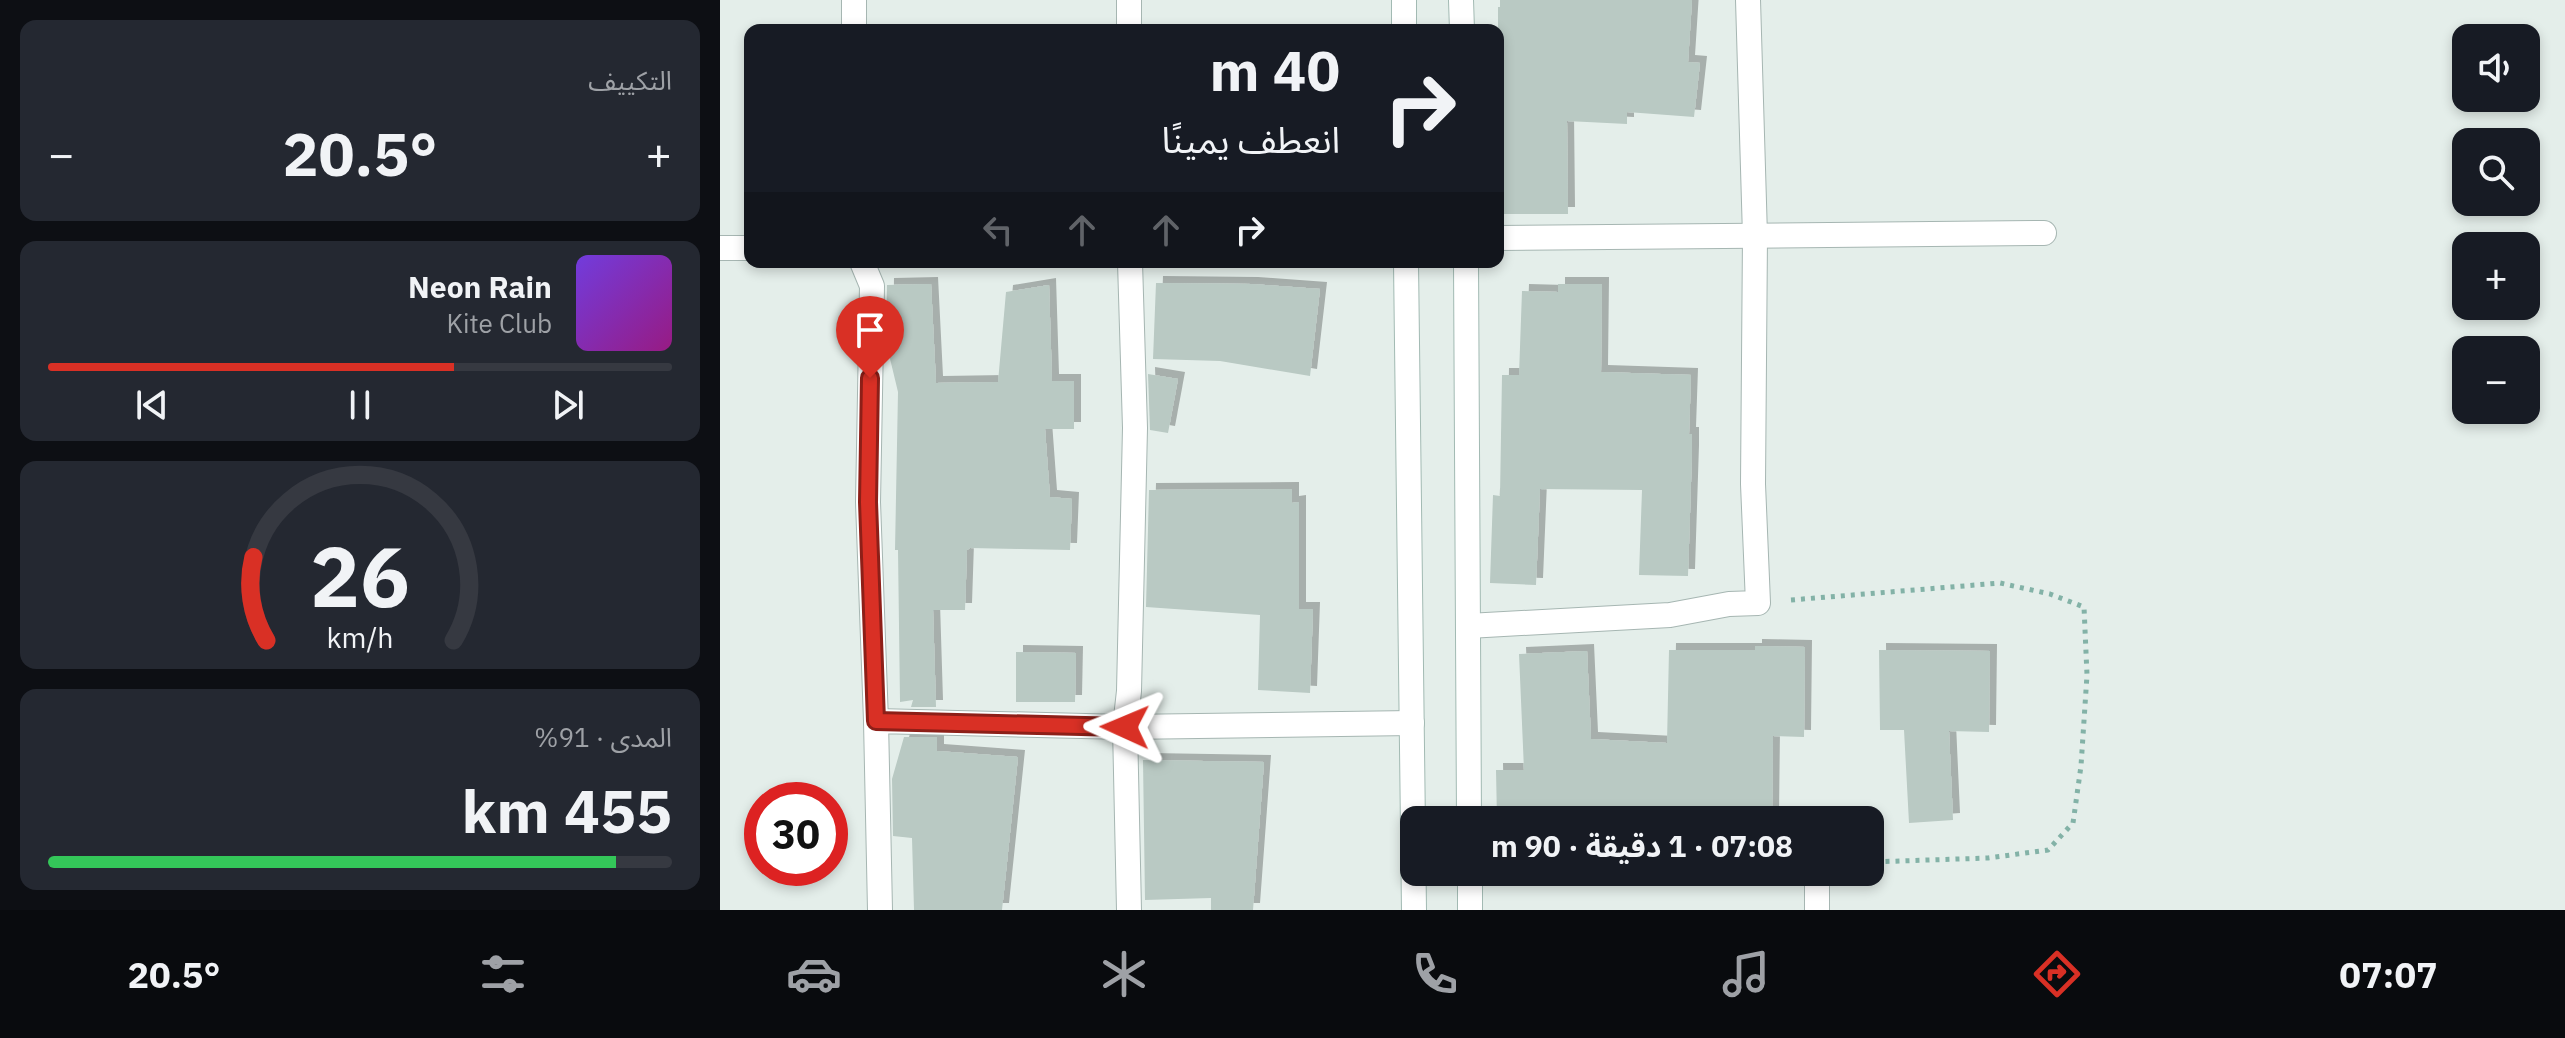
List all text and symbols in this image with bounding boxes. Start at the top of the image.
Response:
map controls [2452,24,2540,424]
button: sound [2452,24,2540,112]
text: 40 m [1210,34,1340,106]
icon: right [1368,56,1472,160]
text: التكييف [588,63,672,97]
text: 20.5° [283,114,437,193]
text: انعطف يمينًا [1162,116,1340,163]
text: − [48,125,74,182]
text: + [646,125,672,182]
button: search [2452,128,2540,216]
icon: left [976,208,1020,252]
icon: ahead [1060,208,1104,252]
icon: ahead [1144,208,1188,252]
icon: right [1228,208,1272,252]
button: + [2452,232,2540,320]
text: Neon Rain [408,267,552,306]
pin [836,296,904,378]
text: Kite Club [447,306,552,340]
icon: arrive [848,308,892,352]
button: − [2452,336,2540,424]
icon: previous [130,383,174,427]
icon: pause [338,383,382,427]
icon: next [546,383,590,427]
text: 26 [310,522,410,630]
text: km/h [326,620,394,657]
position arrow [1083,685,1167,769]
text: المدى · 91% [534,720,672,754]
text: 455 km [462,771,672,850]
speed limit sign: 30 [744,782,848,886]
text: 07:08 · 1 دقيقة · 90 m [1491,826,1793,865]
icon: filters [475,946,531,1002]
icon: car [786,946,842,1002]
icon: climate [1096,946,1152,1002]
icon: phone [1407,946,1463,1002]
icon: music [1718,946,1774,1002]
icon: directions [2029,946,2085,1002]
text: 20.5° [127,951,220,998]
text: 07:07 [2339,951,2438,998]

